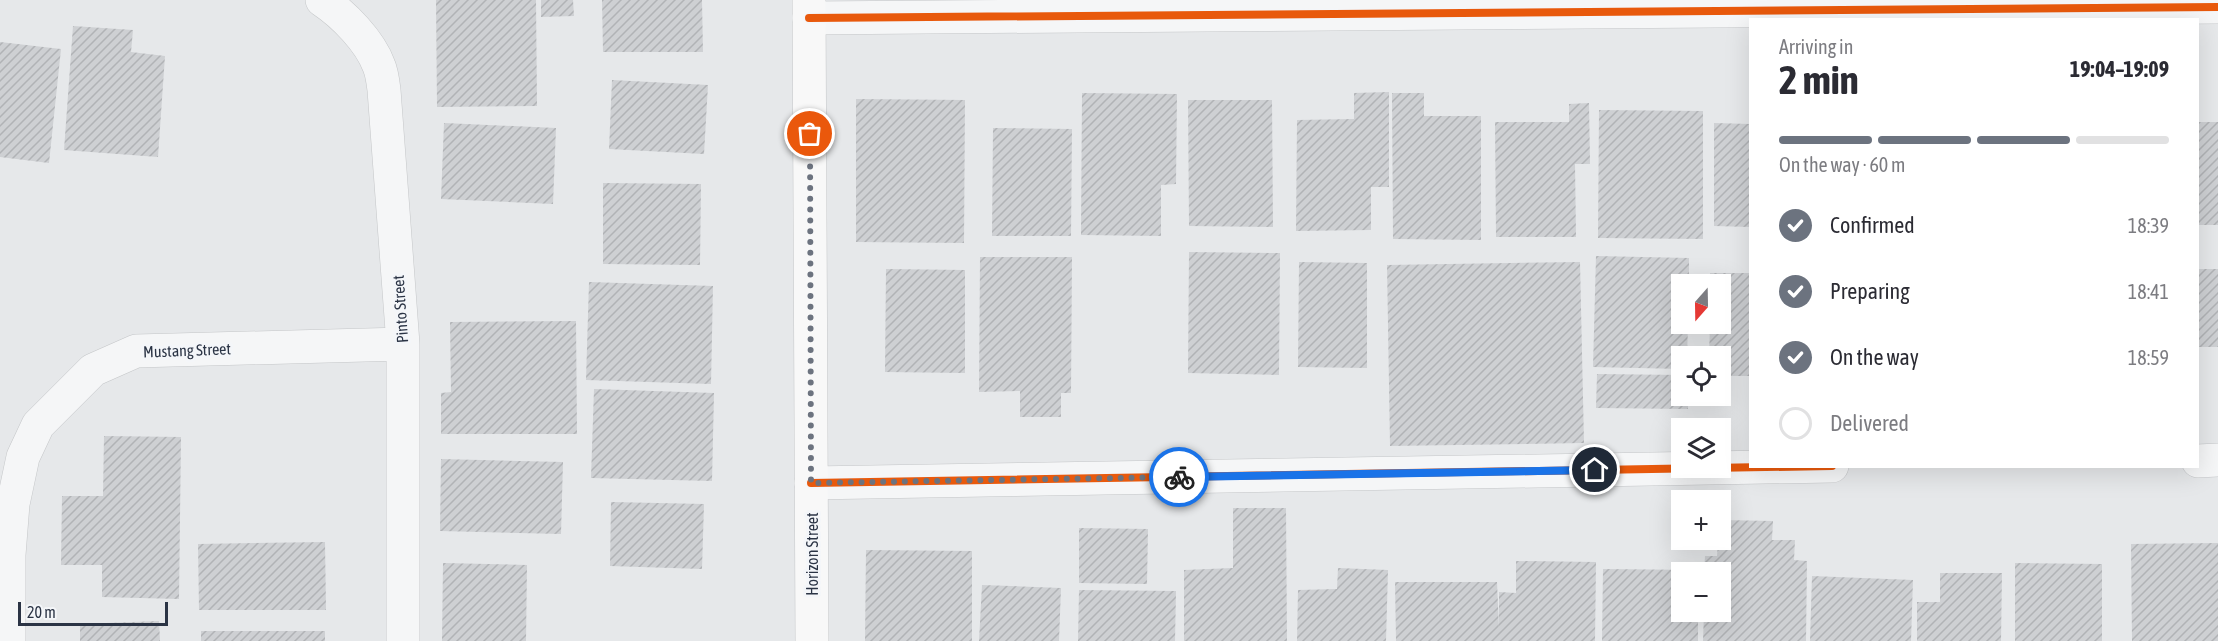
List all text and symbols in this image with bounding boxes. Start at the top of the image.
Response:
text: Arriving in [1779,35,1853,58]
text: 19:04–19:09 [2070,56,2169,82]
text: 2 min [1779,58,1859,102]
pin [784,108,835,159]
icon: bag [793,117,826,150]
text: On the way · 60 m [1779,153,1905,176]
icon: check [1779,209,1812,242]
text: Confirmed [1830,212,1915,238]
text: 18:39 [2128,214,2169,237]
street label: Pinto Street [389,274,411,344]
north arrow [1671,274,1731,334]
map controls [1671,274,1731,622]
icon: check [1779,275,1812,308]
text: Preparing [1830,278,1910,304]
text: 18:41 [2128,280,2169,303]
street label: Mustang Street [143,339,232,362]
icon: check [1779,341,1812,374]
text: On the way [1830,344,1919,370]
button: locate [1671,346,1731,406]
text: 18:59 [2128,346,2169,369]
text: Delivered [1830,410,1909,436]
button: layers [1671,418,1731,478]
pin [1569,444,1620,495]
courier [1149,447,1209,507]
icon: home [1578,453,1611,486]
icon: bike [1163,461,1196,494]
button: + [1671,490,1731,550]
street label: Horizon Street [803,512,821,596]
button: − [1671,562,1731,622]
scale bar [18,599,168,626]
text: 20 m [27,603,56,621]

